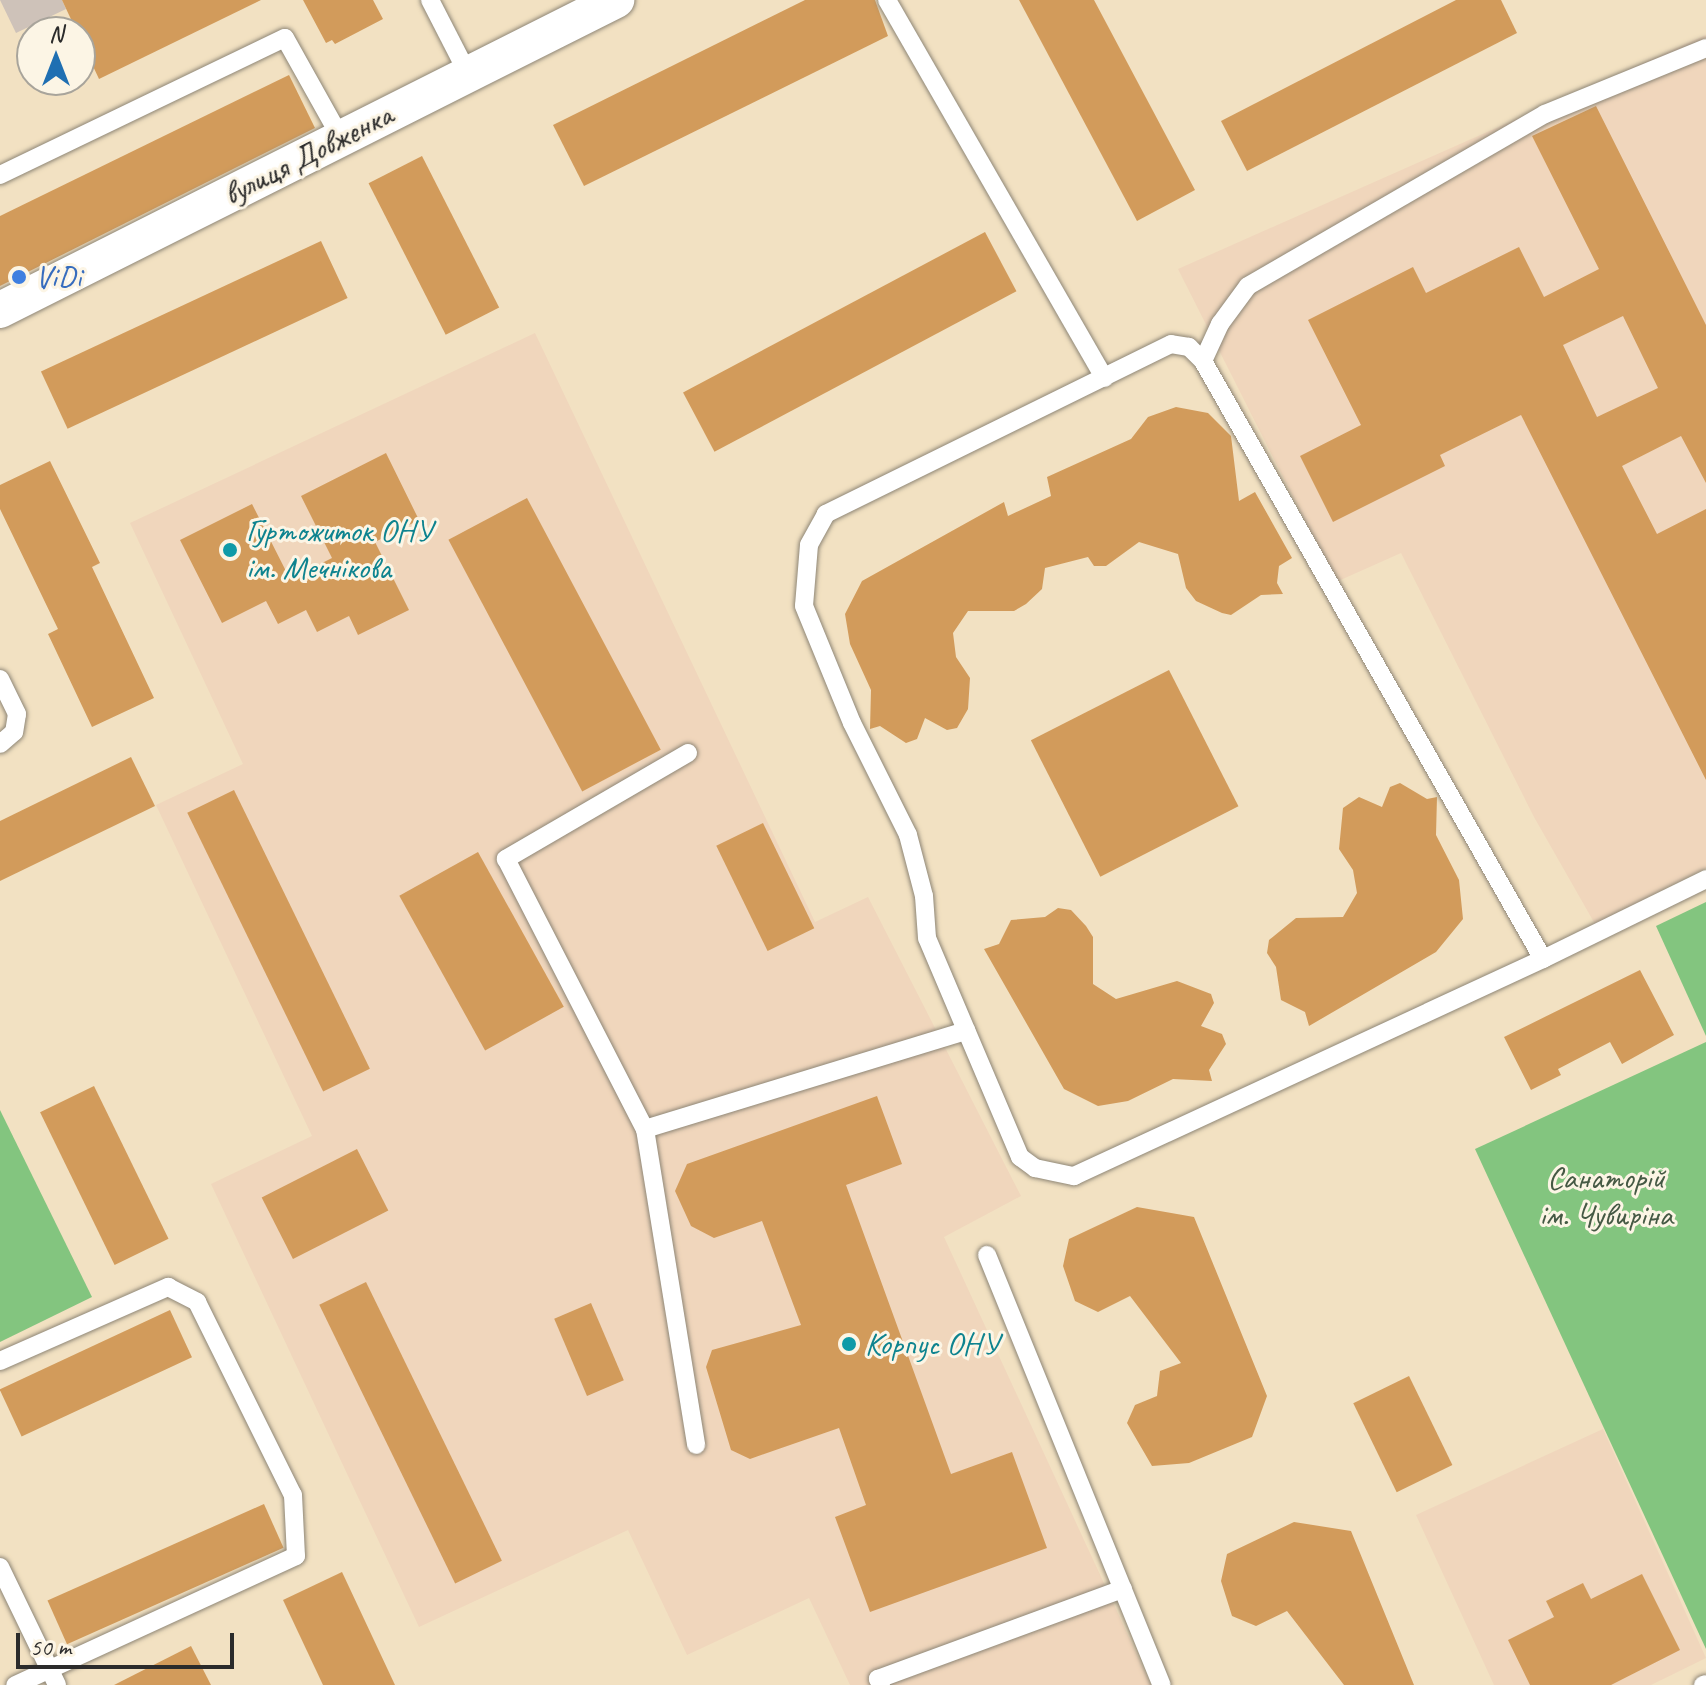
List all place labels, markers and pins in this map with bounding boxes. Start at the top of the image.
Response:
place label: ViDi [35,258,81,296]
marker: ViDi [10,268,28,286]
place label: Гуртожиток ОНУ ім. Мечнікова [246,513,432,588]
marker: Гуртожиток ОНУ ім. Мечнікова [221,541,239,559]
place label: Корпус ОНУ [865,1325,999,1363]
marker: Корпус ОНУ [840,1335,858,1353]

